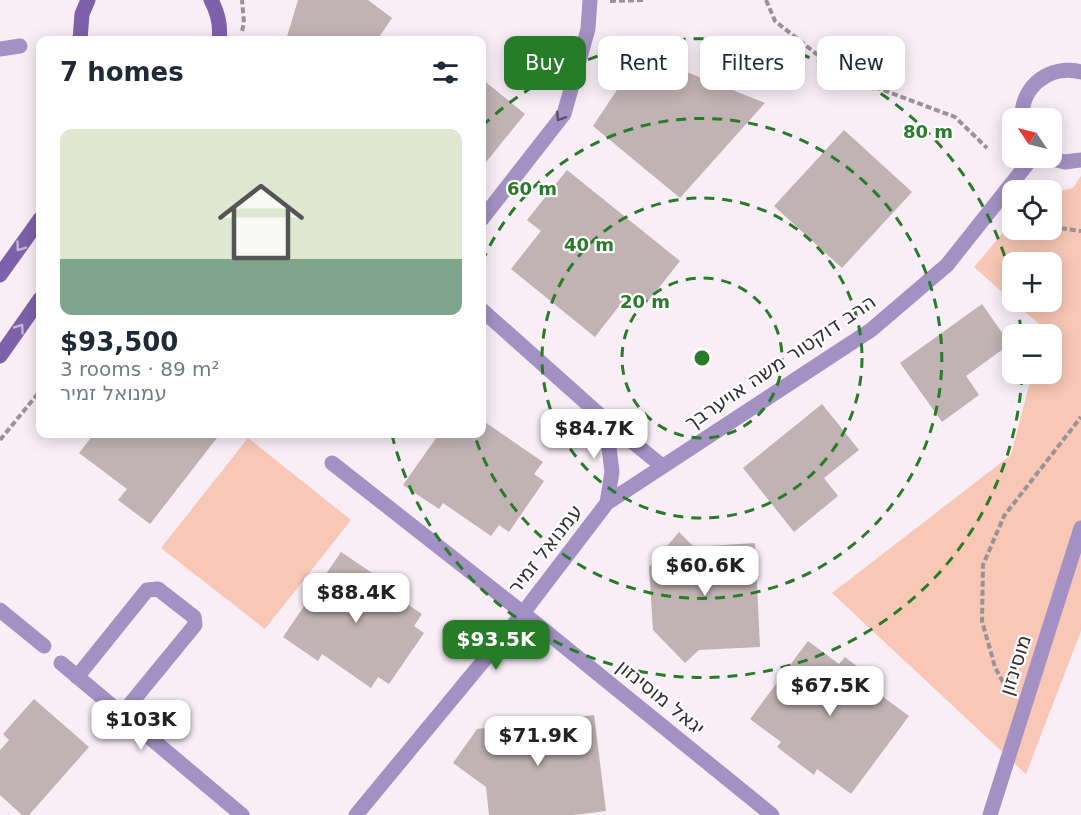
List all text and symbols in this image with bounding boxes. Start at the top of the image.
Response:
chip: Buy [504,36,586,90]
chip: Rent [598,36,688,90]
chip: Filters [700,36,805,90]
chip: New [817,36,905,90]
icon: filters [429,56,462,89]
text: 7 homes [60,57,184,87]
north arrow [1002,108,1062,168]
map controls [1002,108,1062,384]
one-way arrow [557,110,568,121]
text: 80 m [903,121,953,142]
icon: home [207,168,315,276]
text: 60 m [507,178,557,199]
button: locate [1002,180,1062,240]
text: 40 m [564,234,614,255]
one-way arrow [16,241,27,252]
button: + [1002,252,1062,312]
street label: הרב דוקטור משה אויערבך [680,289,880,435]
text: 20 m [620,291,670,312]
one-way arrow [13,323,24,334]
button: − [1002,324,1062,384]
text: $93,500 [60,327,178,357]
centre of rings [692,348,712,368]
text: 3 rooms · 89 m² [60,357,220,381]
text: עמנואל זמיר [60,381,167,405]
pin: $84.7K [545,409,643,460]
text: $84.7K [555,416,633,440]
street label: עמנואל זמיר [503,499,587,599]
pin: $60.6K [656,546,754,597]
text: $60.6K [666,553,744,577]
pin: $88.4K [307,573,405,624]
text: $88.4K [317,580,395,604]
pin: $93.5K [447,620,545,671]
text: $93.5K [457,627,535,651]
street label: מוסינזון [994,632,1036,698]
street label: יגאל מוסינזון [612,654,710,740]
pin: $67.5K [781,666,879,717]
text: $67.5K [791,673,869,697]
pin: $103K [99,700,183,751]
text: $103K [105,707,177,731]
pin: $71.9K [489,716,587,767]
text: $71.9K [499,723,577,747]

